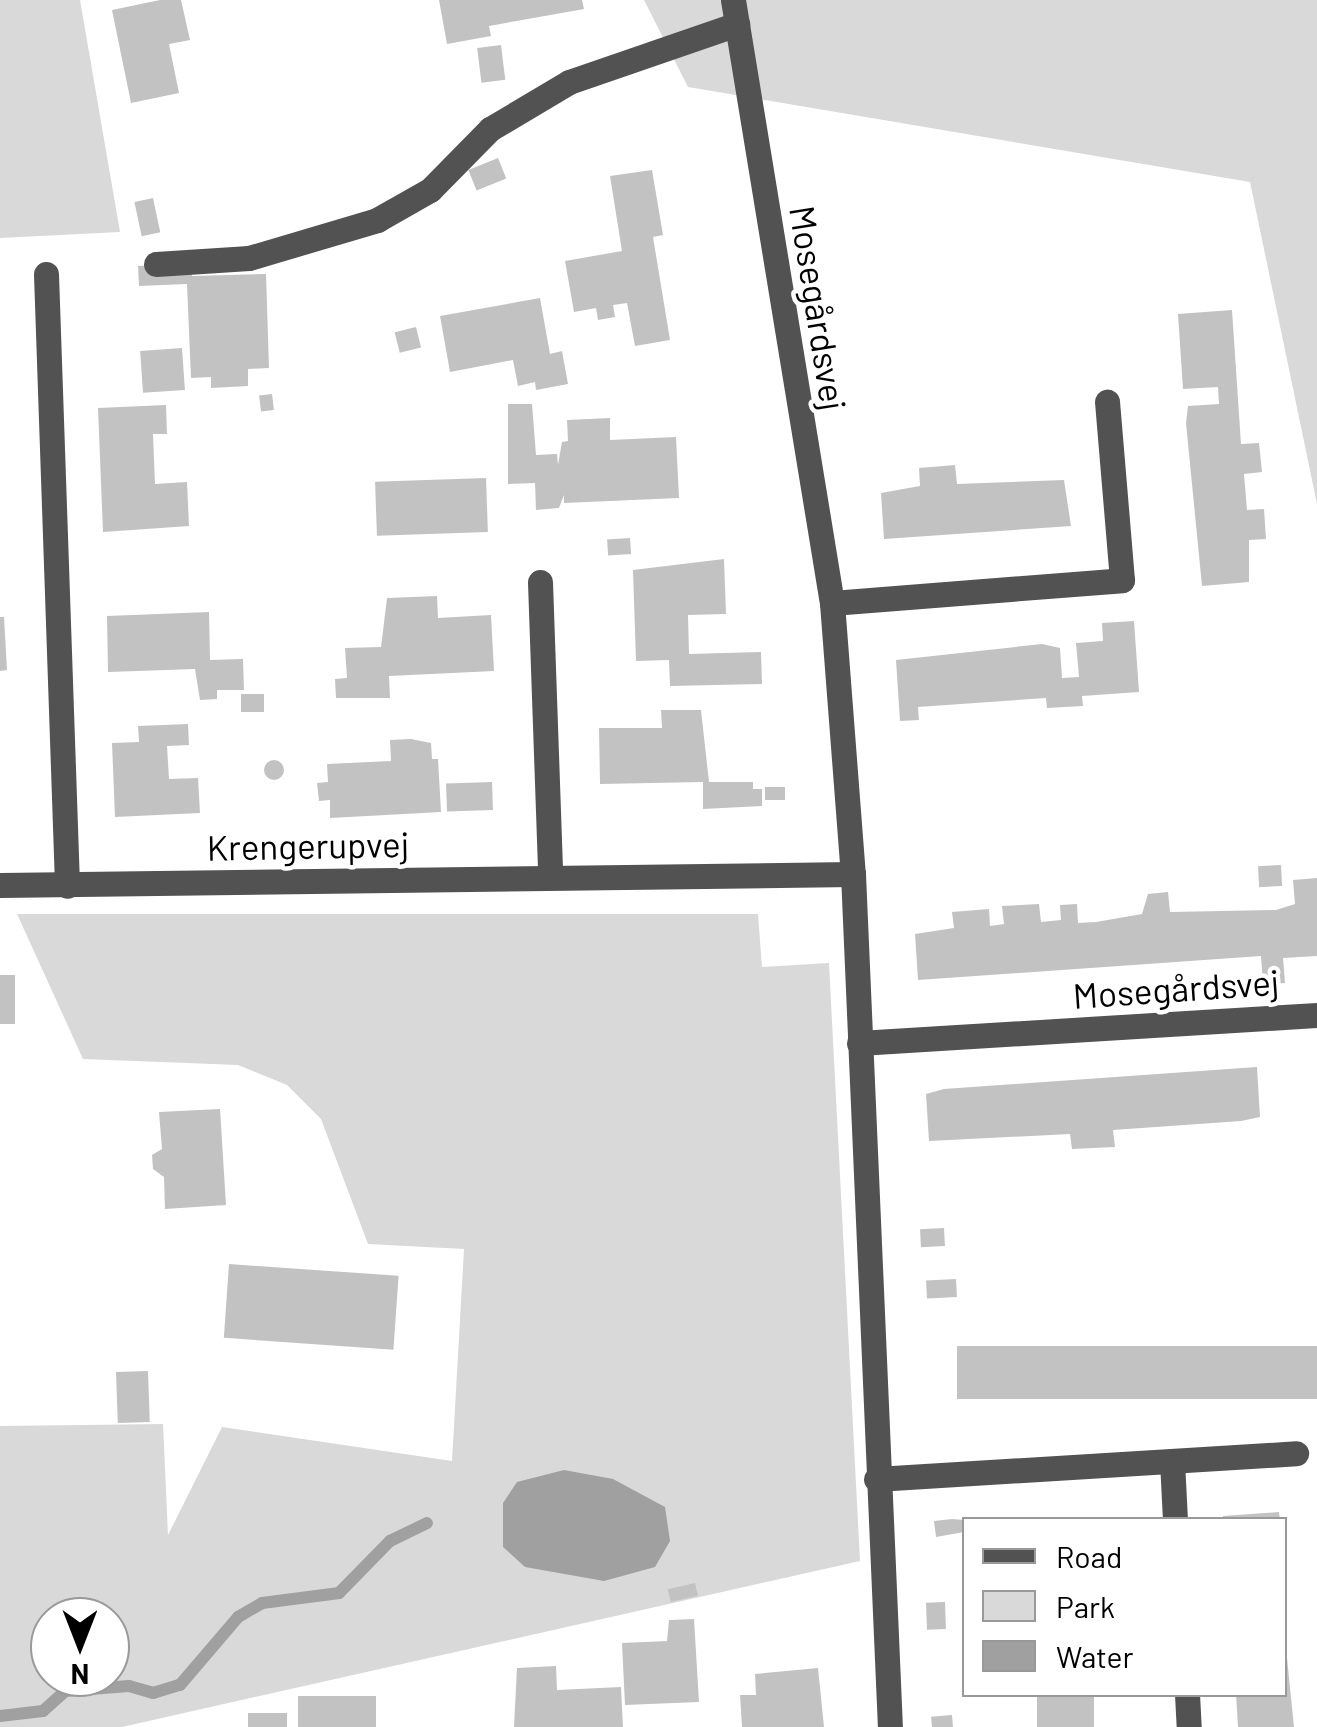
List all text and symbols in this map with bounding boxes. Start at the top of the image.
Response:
street label: Mosegårdsvej [782,203,856,413]
street label: Krengerupvej [206,822,410,868]
street label: Mosegårdsvej [1071,960,1281,1016]
legend [962,1517,1287,1697]
text: Road [1056,1538,1122,1574]
text: Park [1056,1588,1115,1624]
north arrow [30,1597,130,1697]
text: Water [1056,1638,1134,1674]
text: N [71,1658,89,1692]

